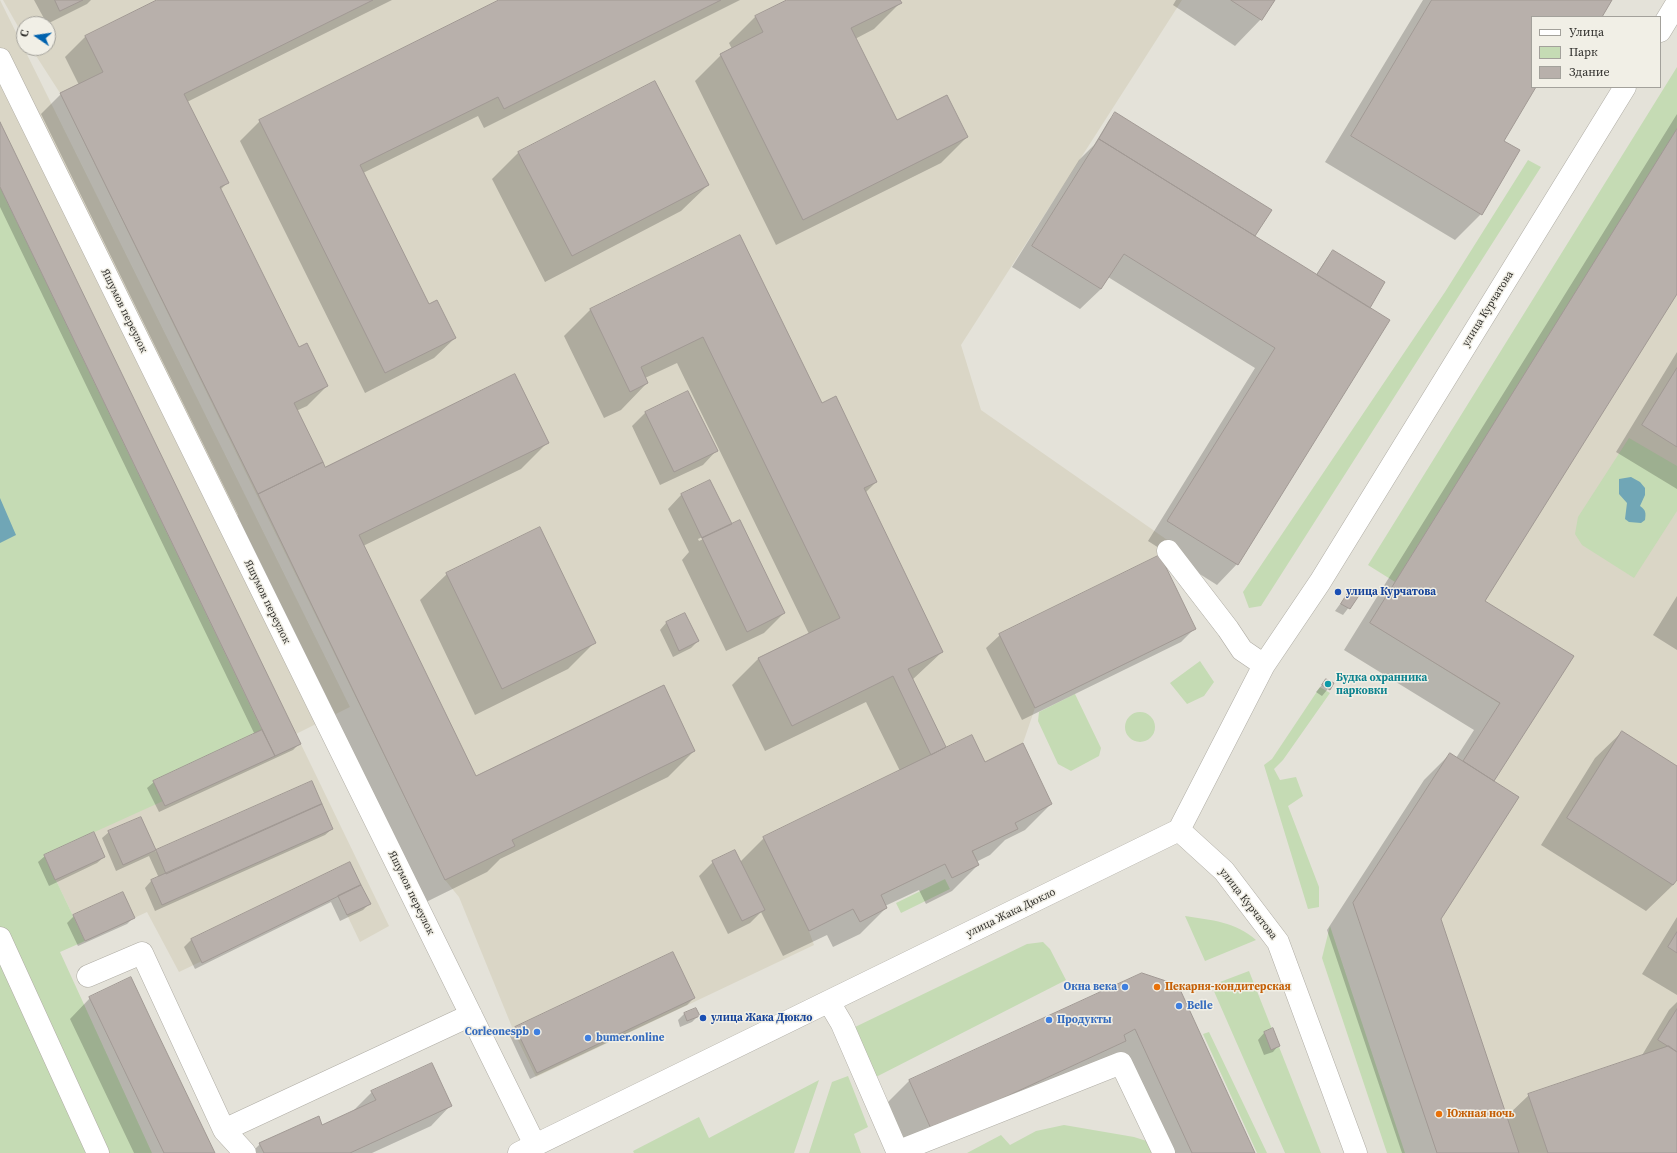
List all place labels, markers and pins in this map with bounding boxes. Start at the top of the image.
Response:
place label: улица Курчатова [1346,585,1436,599]
marker: улица Курчатова [1333,587,1343,597]
place label: Будка охранника парковки [1336,671,1427,697]
marker: Будка охранника парковки [1323,679,1333,689]
place label: Окна века [1064,980,1117,994]
place label: Пекарня-кондитерская [1165,980,1291,994]
marker: Окна века [1120,982,1130,992]
marker: Пекарня-кондитерская [1152,982,1162,992]
place label: Belle [1187,999,1213,1013]
marker: Belle [1174,1001,1184,1011]
place label: улица Жака Дюкло [711,1011,813,1025]
marker: улица Жака Дюкло [698,1013,708,1023]
place label: Продукты [1057,1013,1112,1027]
marker: Продукты [1044,1015,1054,1025]
place label: Corleonespb [465,1025,529,1039]
marker: Corleonespb [532,1027,542,1037]
place label: bumer.online [596,1031,665,1045]
marker: bumer.online [583,1033,593,1043]
place label: Южная ночь [1447,1107,1514,1121]
marker: Южная ночь [1434,1109,1444,1119]

